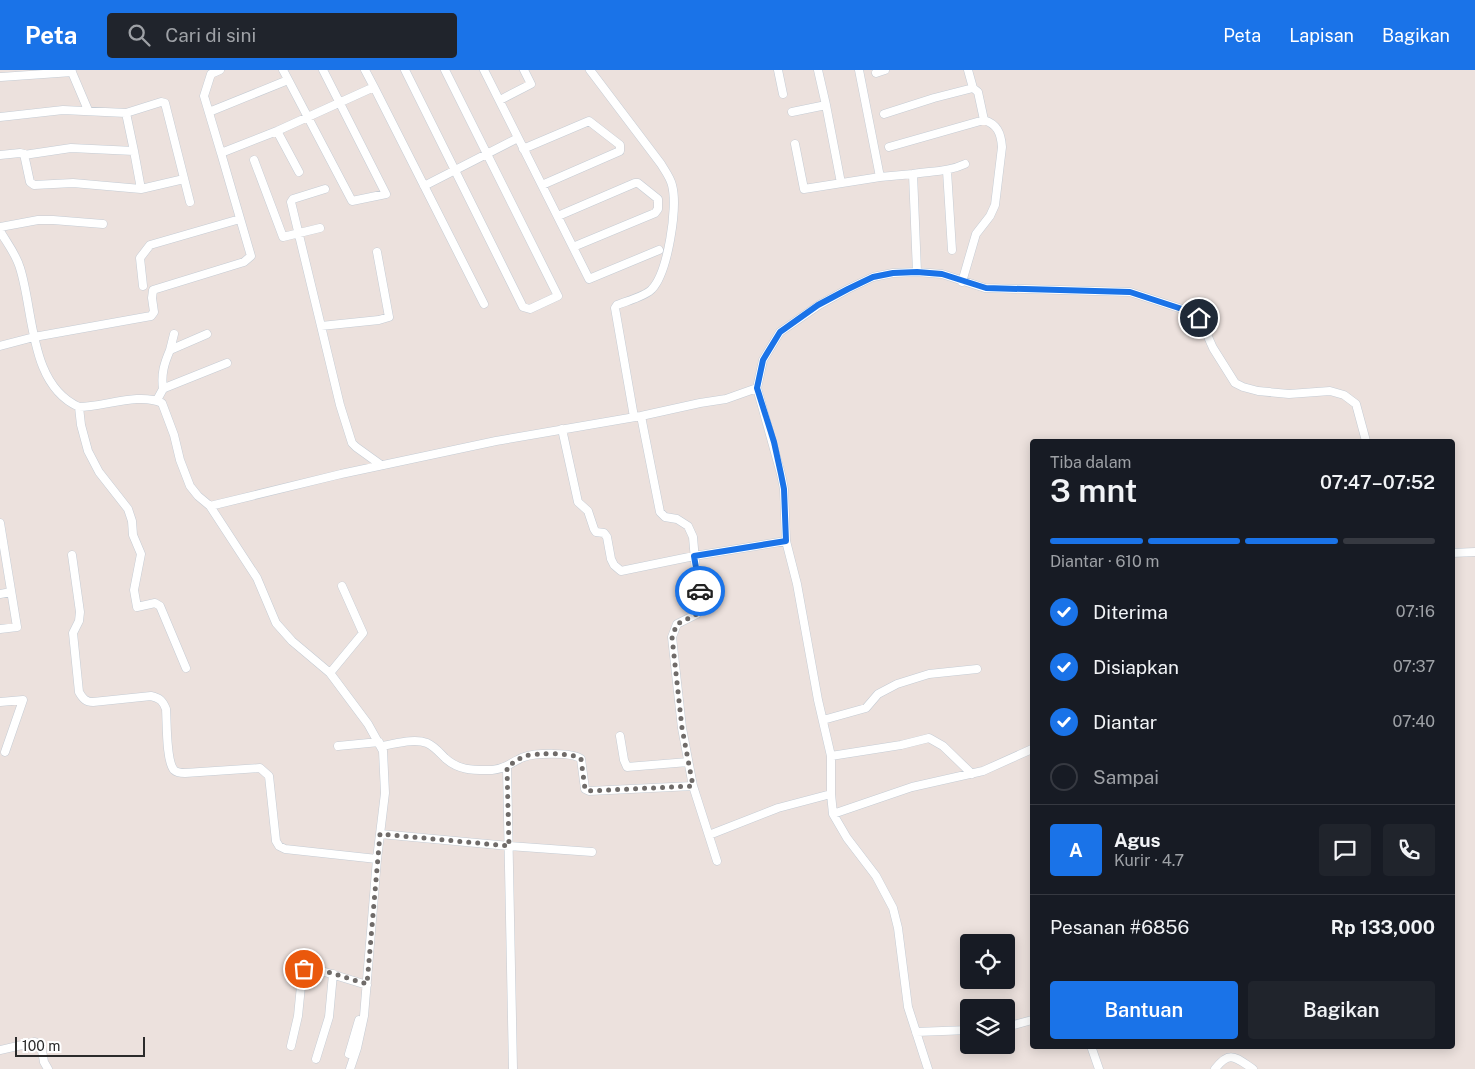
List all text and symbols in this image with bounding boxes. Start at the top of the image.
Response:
search box [107,13,457,58]
text: Peta [25,21,77,49]
icon: search [125,21,153,49]
text: Cari di sini [165,24,256,46]
text: Peta [1223,25,1261,46]
text: Lapisan [1289,25,1354,46]
text: Bagikan [1382,25,1450,46]
pin [1178,297,1220,339]
icon: home [1185,304,1213,332]
text: Tiba dalam [1050,453,1131,472]
text: 07:47–07:52 [1320,471,1435,493]
text: 3 mnt [1050,472,1137,509]
text: Diantar · 610 m [1050,552,1159,571]
courier [675,566,725,616]
icon: car [686,577,714,605]
icon: check [1050,598,1078,626]
text: Diterima [1093,601,1168,623]
text: 07:16 [1396,602,1435,621]
icon: check [1050,653,1078,681]
text: Disiapkan [1093,656,1179,678]
text: 07:37 [1393,657,1435,676]
icon: check [1050,708,1078,736]
text: Diantar [1093,711,1157,733]
text: 07:40 [1393,712,1435,731]
text: Sampai [1093,766,1159,788]
button: chat [1319,824,1371,876]
button: phone [1383,824,1435,876]
text: Agus [1114,829,1161,851]
text: A [1069,839,1083,861]
text: Kurir · 4.7 [1114,851,1184,870]
text: Pesanan #6856 [1050,916,1189,938]
text: Rp 133,000 [1331,916,1435,938]
map controls [960,934,1015,1054]
button: locate [960,934,1015,989]
pin [283,948,325,990]
icon: bag [290,955,318,983]
button: Bantuan [1050,981,1238,1039]
button: Bagikan [1248,981,1435,1039]
button: layers [960,999,1015,1054]
scale bar [15,1034,145,1057]
text: 100 m [22,1038,60,1054]

